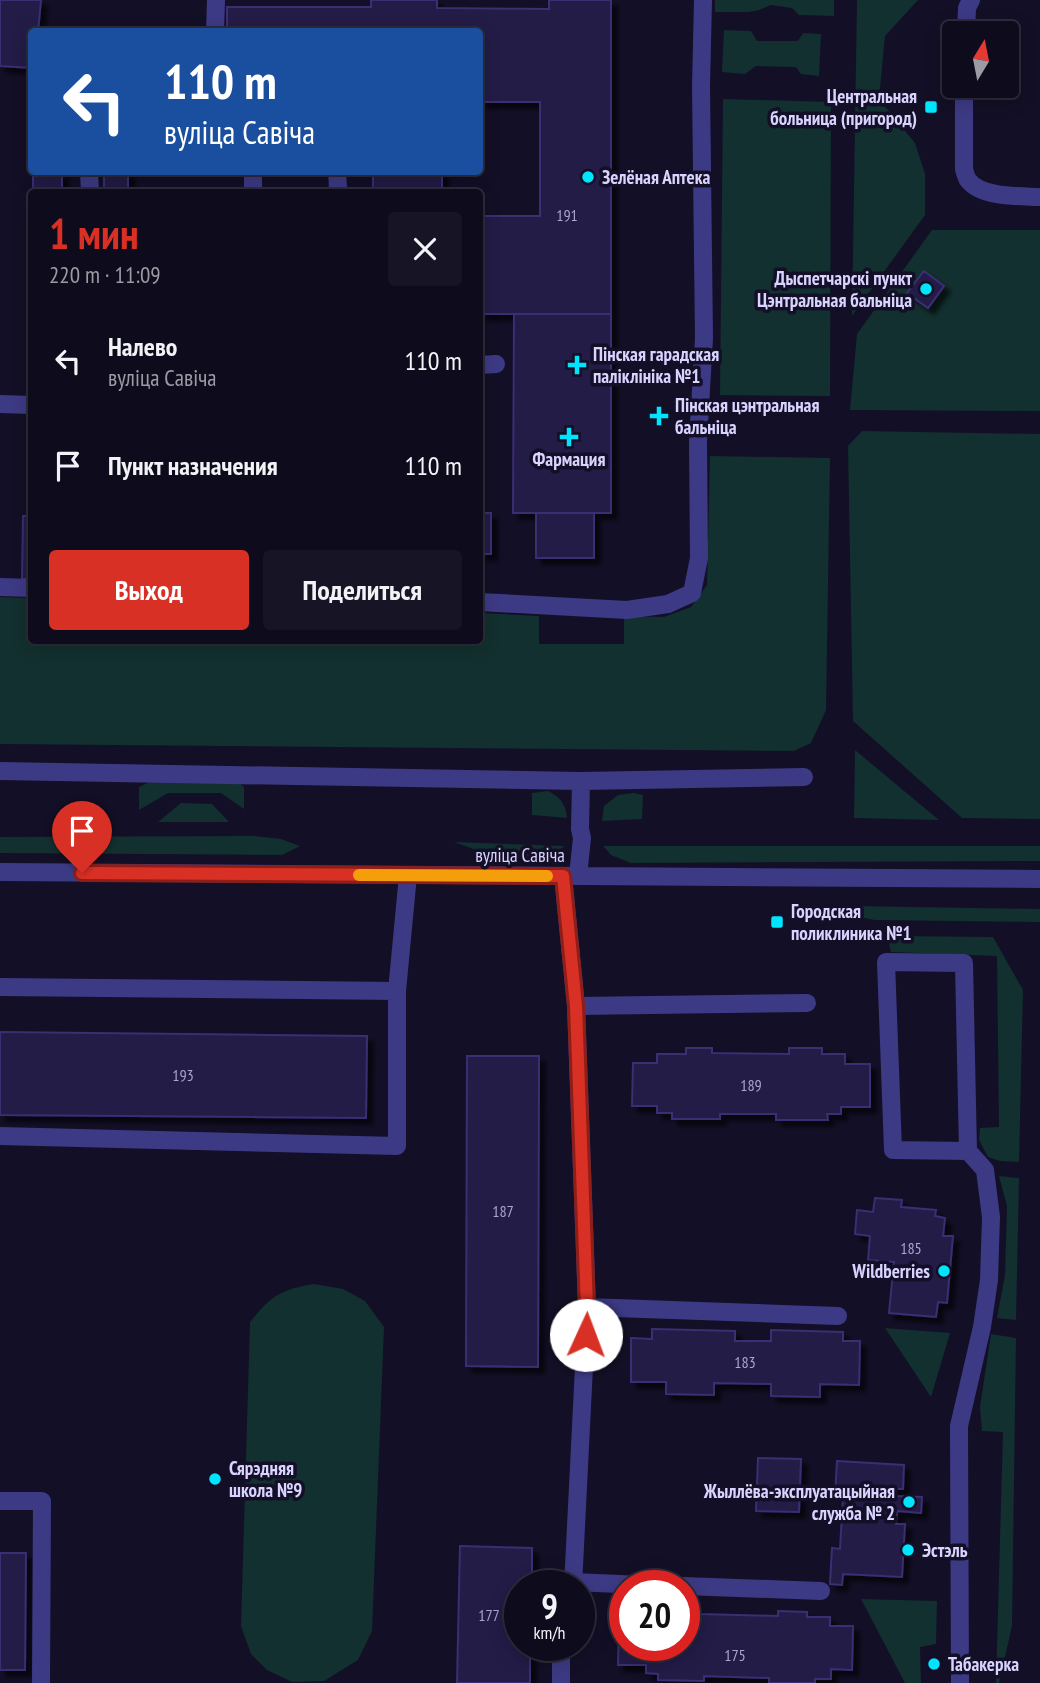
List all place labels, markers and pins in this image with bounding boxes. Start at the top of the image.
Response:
place label: Центральная больница (пригород) [770,84,917,130]
marker: Центральная больница (пригород) [923,99,939,115]
place label: Зелёная Аптека [602,165,710,189]
marker: Зелёная Аптека [580,169,596,185]
place label: Дыспетчарскі пункт Цэнтральная бальніца [757,266,912,312]
marker: Дыспетчарскі пункт Цэнтральная бальніца [918,281,934,297]
place label: Пінская гарадская паліклініка №1 [593,342,719,388]
marker: Пінская гарадская паліклініка №1 [567,355,587,375]
place label: Пінская цэнтральная бальніца [675,393,819,439]
marker: Пінская цэнтральная бальніца [649,406,669,426]
marker: Фармация [561,429,577,445]
place label: Фармация [533,447,605,471]
pin [52,801,112,873]
place label: Городская поликлиника №1 [791,899,912,945]
marker: Городская поликлиника №1 [769,914,785,930]
place label: Wildberries [851,1259,930,1283]
marker: Wildberries [936,1263,952,1279]
place label: Сярэдняя школа №9 [229,1456,302,1502]
marker: Сярэдняя школа №9 [207,1471,223,1487]
place label: Жыллёва-эксплуатацыйная служба № 2 [703,1479,895,1525]
marker: Жыллёва-эксплуатацыйная служба № 2 [901,1494,917,1510]
place label: Эстэль [922,1538,968,1562]
marker: Эстэль [900,1542,916,1558]
place label: Табакерка [948,1652,1019,1676]
marker: Табакерка [926,1656,942,1672]

